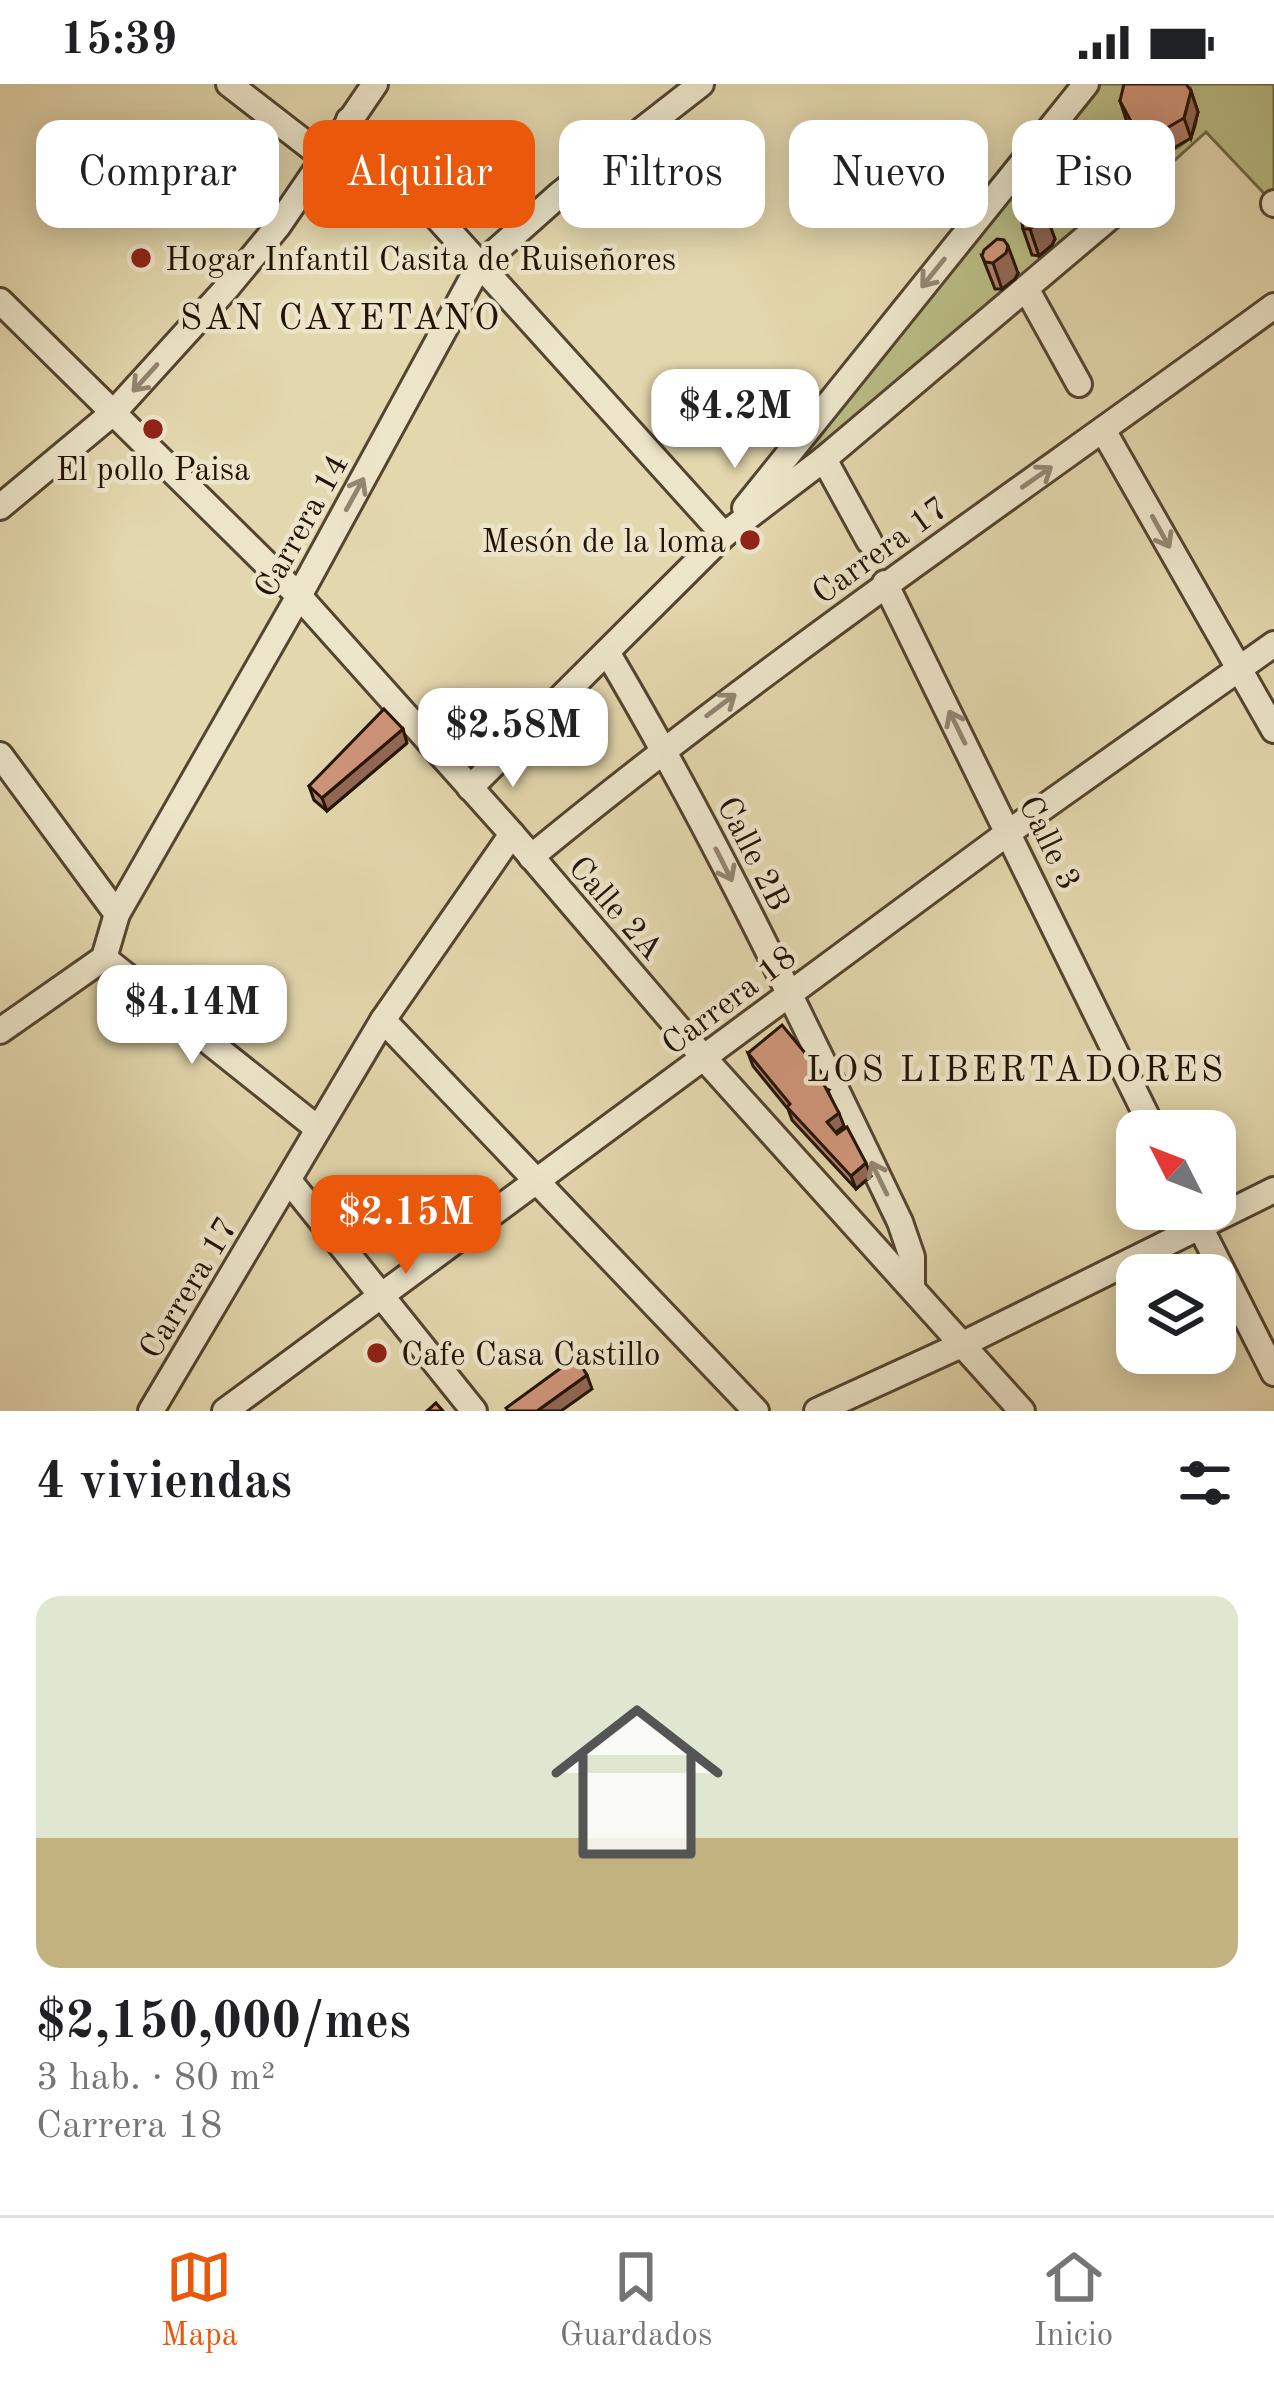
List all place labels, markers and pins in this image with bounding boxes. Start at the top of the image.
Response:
marker: Hogar Infantil Casita de Ruiseñores [128,245,154,271]
place label: Hogar Infantil Casita de Ruiseñores [165,245,676,278]
pin: $4.2M [651,369,819,471]
marker: El pollo Paisa [140,416,166,442]
place label: El pollo Paisa [56,455,250,488]
place label: Mesón de la loma [482,527,726,560]
marker: Mesón de la loma [737,527,763,553]
pin: $2.58M [415,688,611,790]
pin: $4.14M [94,965,290,1067]
pin: $2.15M [308,1175,504,1277]
marker: Cafe Casa Castillo [364,1340,390,1366]
place label: Cafe Casa Castillo [401,1340,660,1373]

